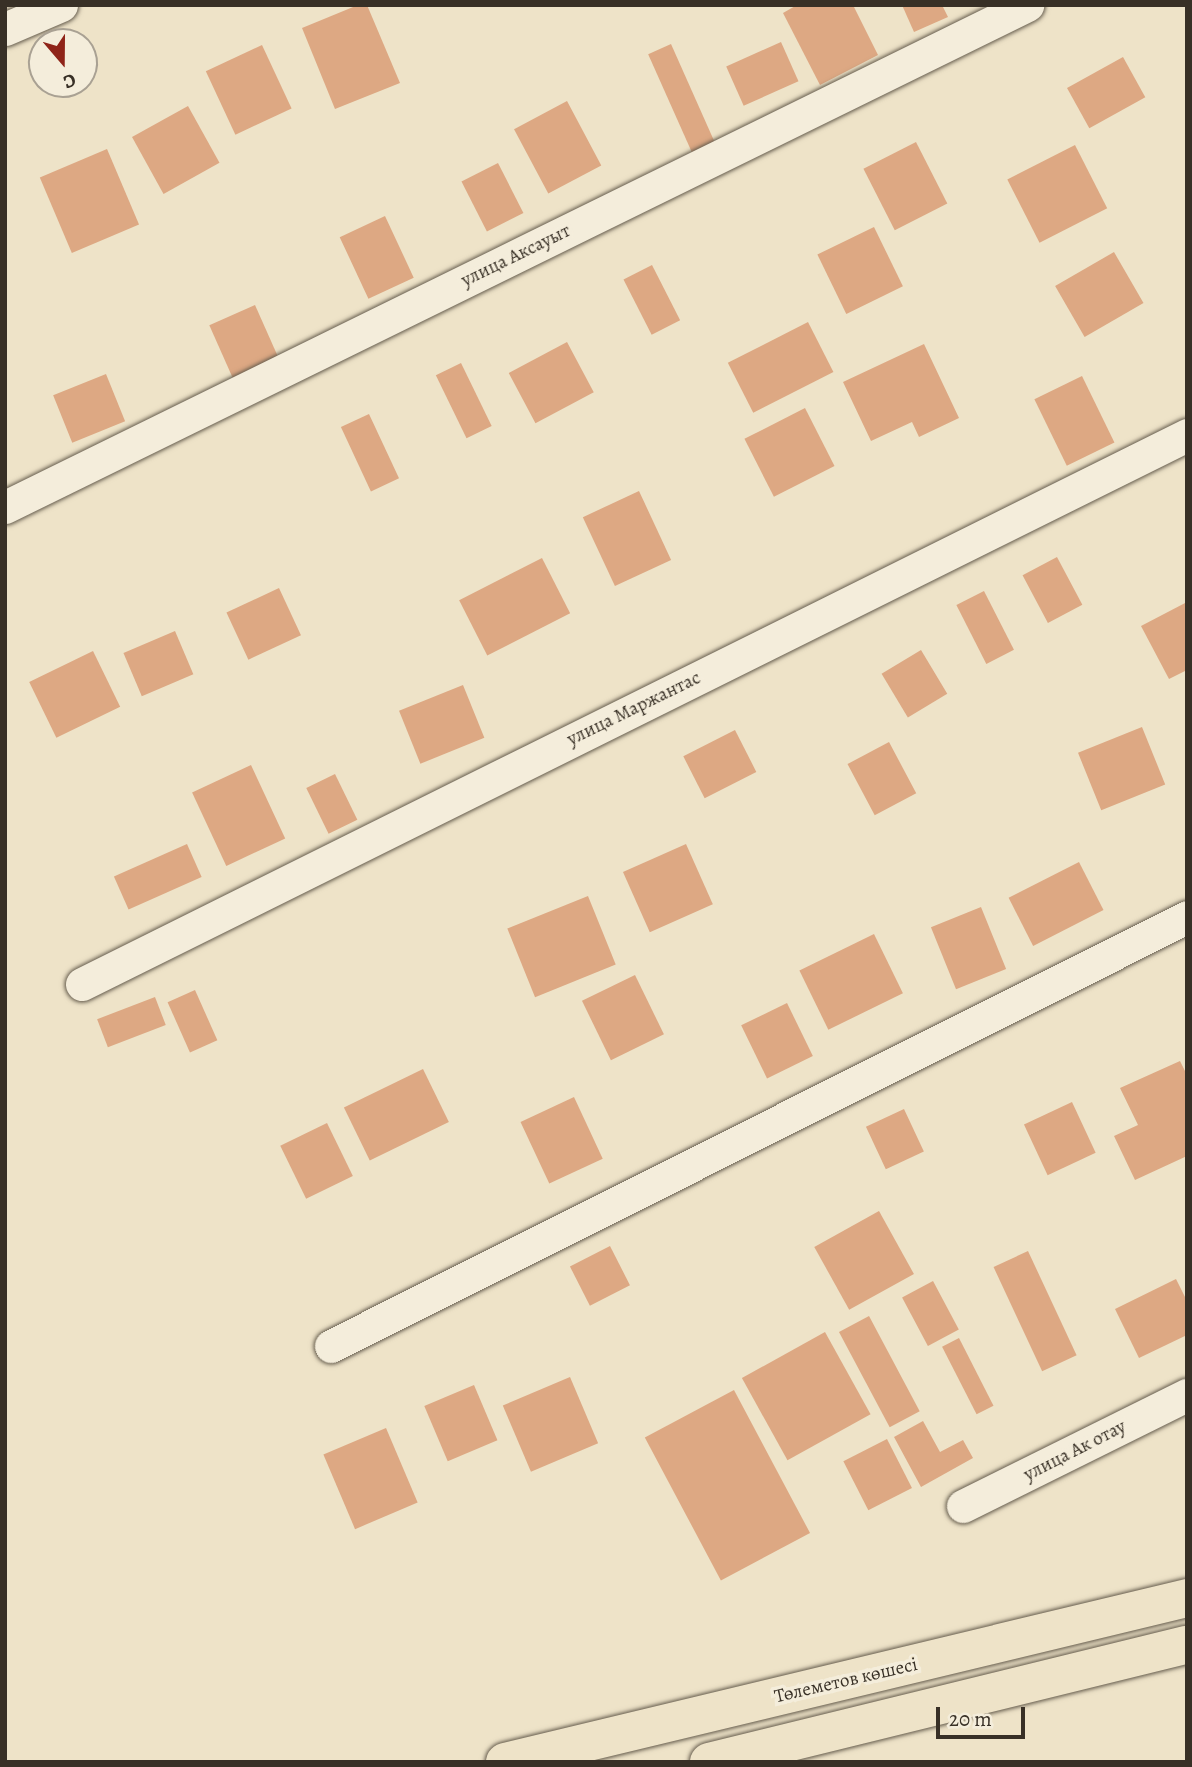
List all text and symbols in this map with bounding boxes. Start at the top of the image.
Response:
north arrow [28,28,98,98]
text: С [60,67,79,95]
street label: улица Аксауыт [458,220,574,292]
street label: улица Маржантас [564,667,704,751]
street label: улица Ак отау [1020,1415,1130,1487]
street label: Төлеметов көшесі [772,1653,920,1709]
scale bar [940,1694,1029,1738]
text: 20 m [949,1705,992,1733]

